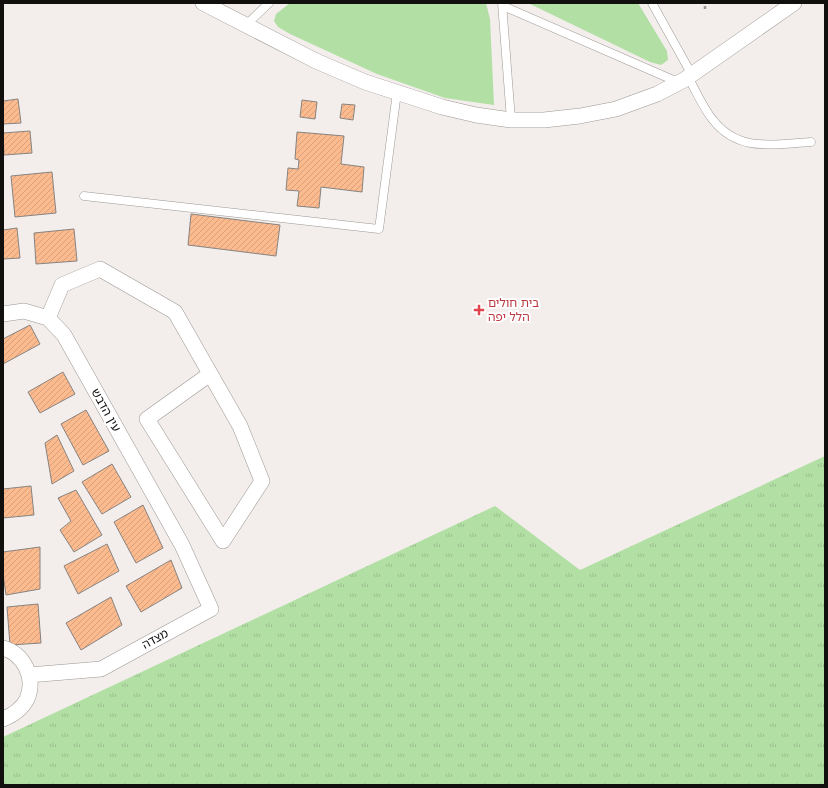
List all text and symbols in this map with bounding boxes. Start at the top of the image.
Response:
place label: בית חולים הלל יפה [488,294,539,326]
marker: בית חולים הלל יפה [473,304,485,316]
street label: עין הדבש [87,385,125,435]
street label: מצדה [138,624,172,654]

